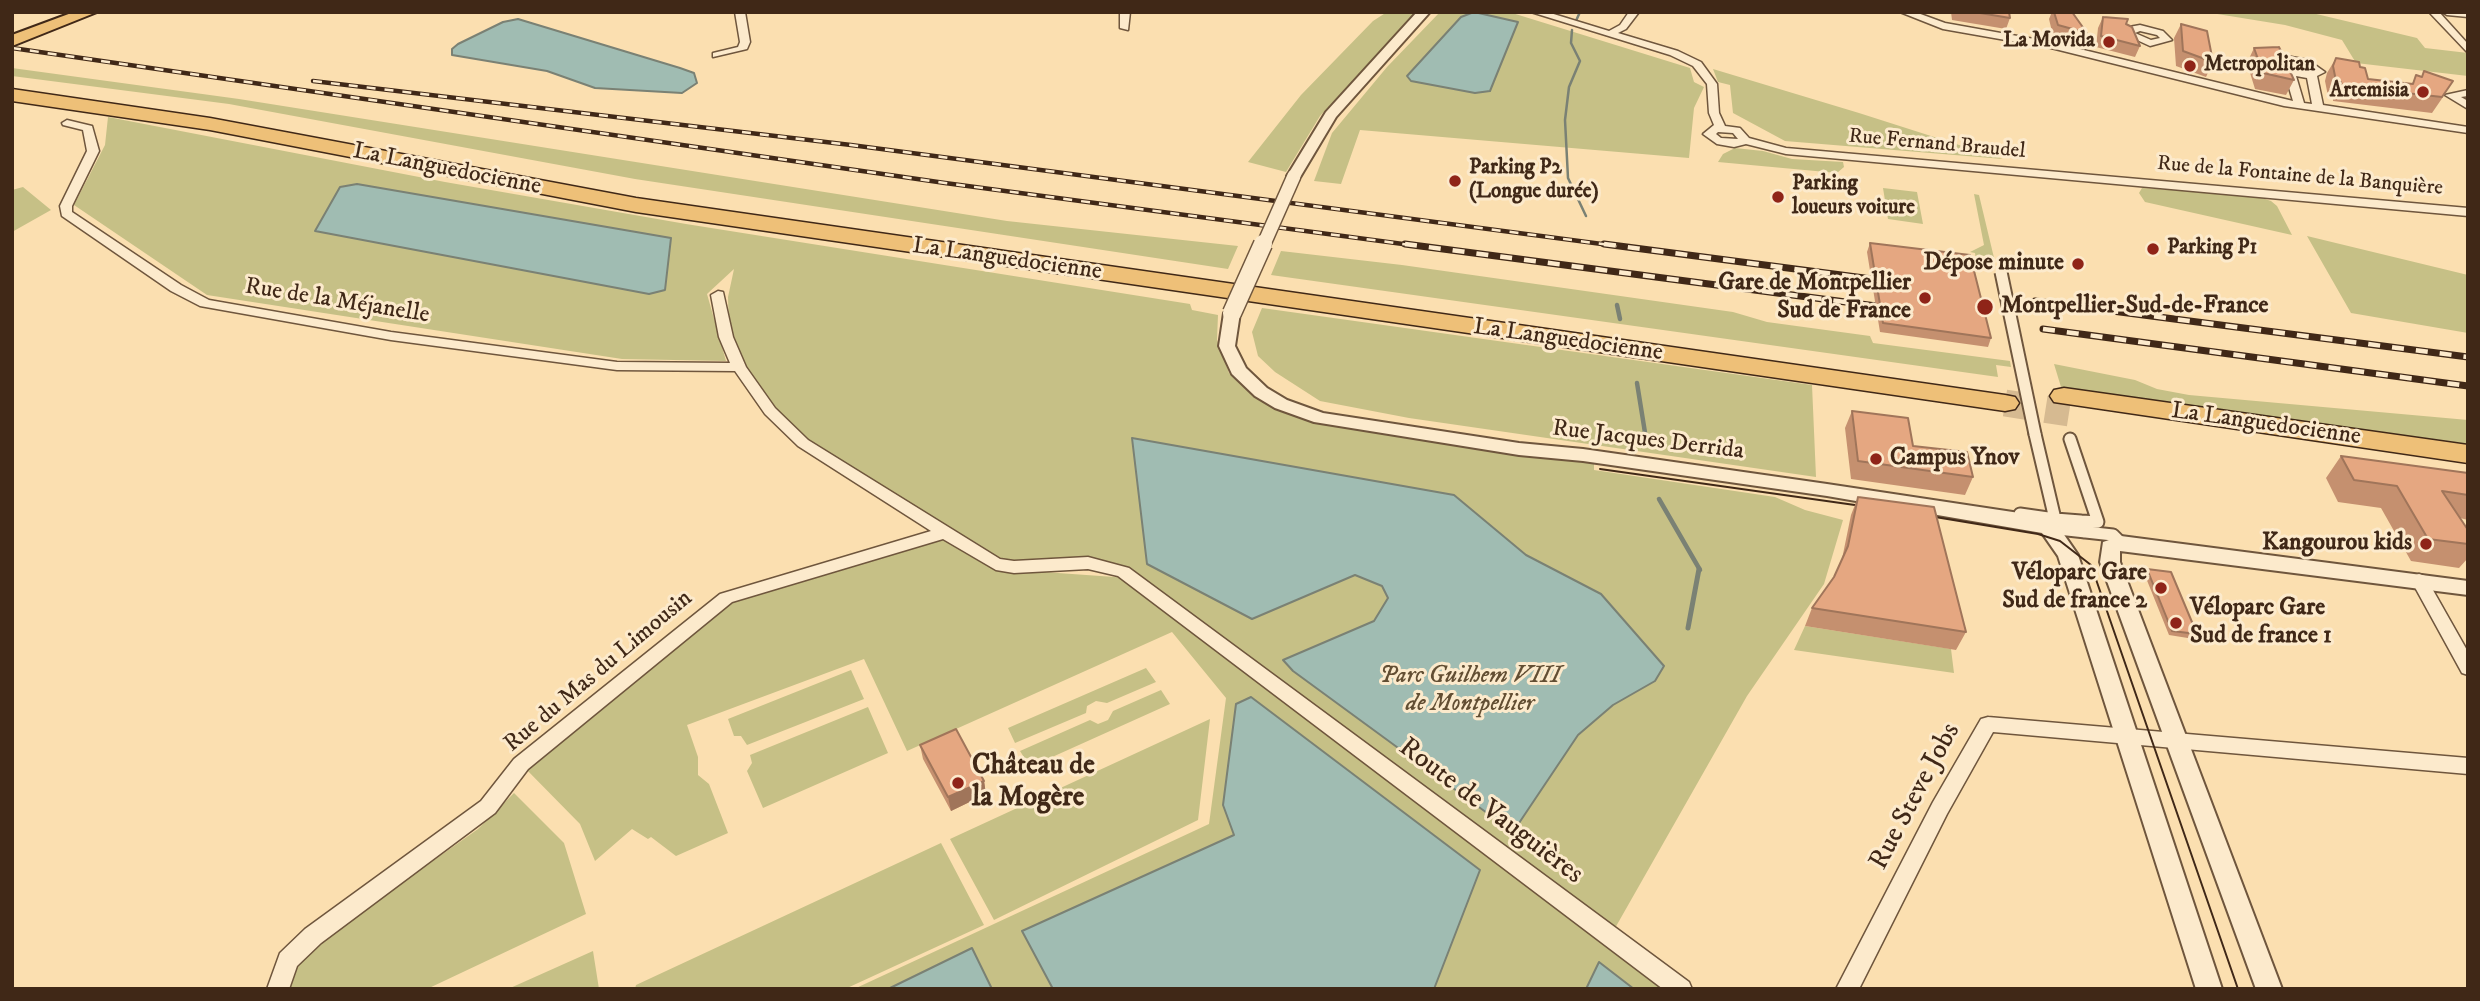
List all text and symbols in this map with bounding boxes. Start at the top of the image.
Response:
place label: La Movida [2003,29,2095,55]
marker: La Movida [2101,34,2117,50]
place label: Metropolitan [2204,53,2315,79]
marker: Metropolitan [2182,58,2198,74]
place label: Artemisia [2330,79,2409,105]
marker: Artemisia [2415,84,2431,100]
street label: Rue Fernand Braudel [1847,125,2027,165]
street label: La Languedocienne [351,138,543,202]
street label: Rue de la Fontaine de la Banquière [2156,152,2444,202]
place label: Parking P2 (Longue durée) [1469,156,1599,206]
place label: Parking loueurs voiture [1792,172,1915,222]
marker: Parking P2 (Longue durée) [1447,173,1463,189]
marker: Parking loueurs voiture [1770,189,1786,205]
street label: La Languedocienne [910,232,1104,288]
place label: Parking P1 [2167,236,2257,262]
marker: Parking P1 [2145,241,2161,257]
place label: Dépose minute [1924,250,2064,278]
marker: Dépose minute [2070,256,2086,272]
place label: Gare de Montpellier Sud de France [1718,270,1911,326]
street label: Rue de la Méjanelle [243,273,431,331]
marker: Gare de Montpellier Sud de France [1917,290,1933,306]
place label: Montpellier-Sud-de-France [2001,293,2268,321]
marker: Montpellier-Sud-de-France [1975,297,1995,317]
street label: La Languedocienne [1471,313,1665,369]
street label: La Languedocienne [2169,397,2363,453]
street label: Rue Jacques Derrida [1551,415,1745,467]
place label: Campus Ynov [1890,445,2019,473]
marker: Campus Ynov [1868,451,1884,467]
place label: Kangourou kids [2262,530,2412,558]
marker: Kangourou kids [2418,536,2434,552]
place label: Véloparc Gare Sud de france 2 [2002,560,2147,616]
marker: Véloparc Gare Sud de france 2 [2153,580,2169,596]
street label: Rue du Mas du Limousin [499,585,699,759]
place label: Véloparc Gare Sud de france 1 [2190,595,2332,651]
marker: Véloparc Gare Sud de france 1 [2168,615,2184,631]
park label: Parc Guilhem VIII de Montpellier [1379,663,1561,719]
street label: Rue Steve Jobs [1863,718,1969,876]
street label: Route de Vauguières [1391,732,1589,892]
place label: Château de la Mogère [972,750,1095,816]
marker: Château de la Mogère [950,775,966,791]

